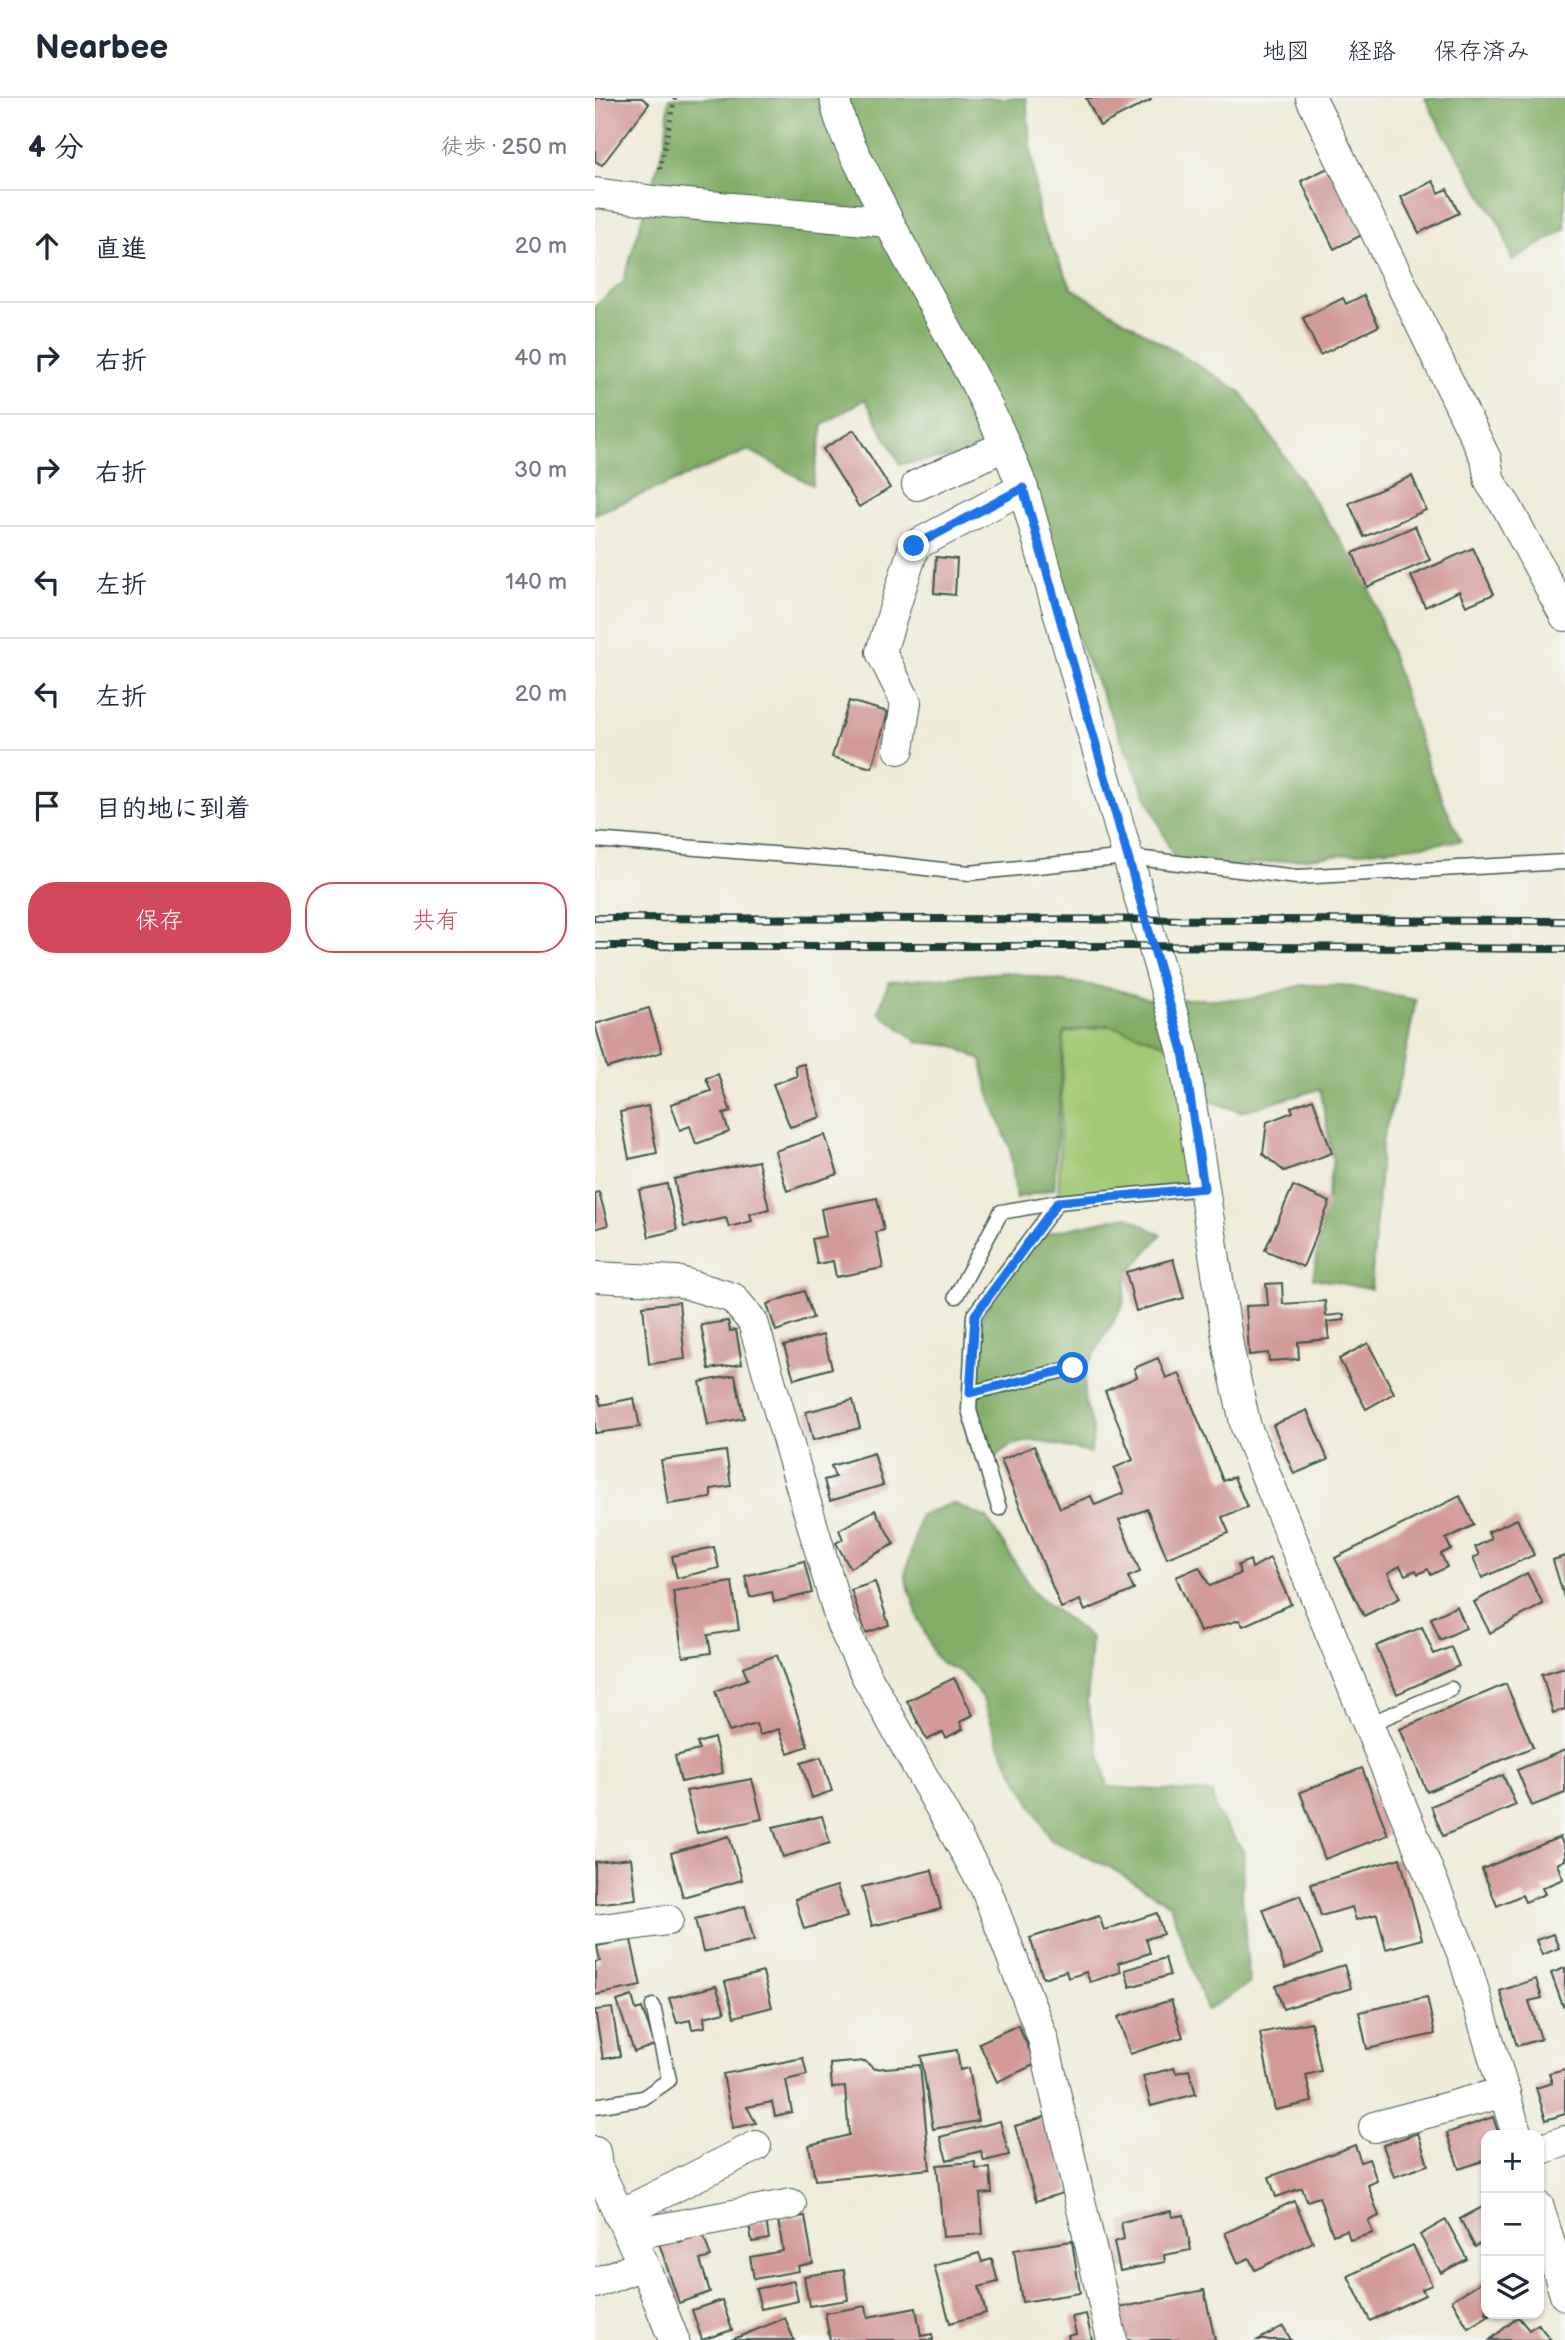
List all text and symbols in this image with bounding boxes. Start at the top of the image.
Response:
text: Nearbee [35,28,168,68]
text: 地図 [1262,37,1310,66]
text: 経路 [1348,37,1396,66]
text: 保存済み [1434,37,1530,66]
text: 4 分 [28,130,84,166]
text: 徒歩 · 250 m [440,133,567,161]
icon: ahead [28,227,66,265]
text: 20 m [515,232,567,260]
text: 直進 [95,234,147,265]
icon: right [28,339,66,377]
text: 40 m [514,344,567,372]
text: 右折 [95,346,147,377]
icon: right [28,451,66,489]
text: 30 m [514,456,567,484]
text: 右折 [95,458,147,489]
route end [898,530,929,561]
icon: left [28,563,66,601]
text: 140 m [505,568,567,596]
text: 左折 [95,570,147,601]
icon: left [28,675,66,713]
text: 20 m [515,680,567,708]
text: 左折 [95,682,147,713]
icon: arrive [28,787,66,825]
text: 目的地に到着 [95,794,251,825]
button: 保存 [28,882,291,953]
button: 共有 [305,882,567,953]
route start [1057,1352,1088,1383]
map controls [1481,2130,1544,2319]
button: + [1481,2130,1544,2193]
button: − [1481,2193,1544,2256]
button: layers [1481,2256,1544,2319]

